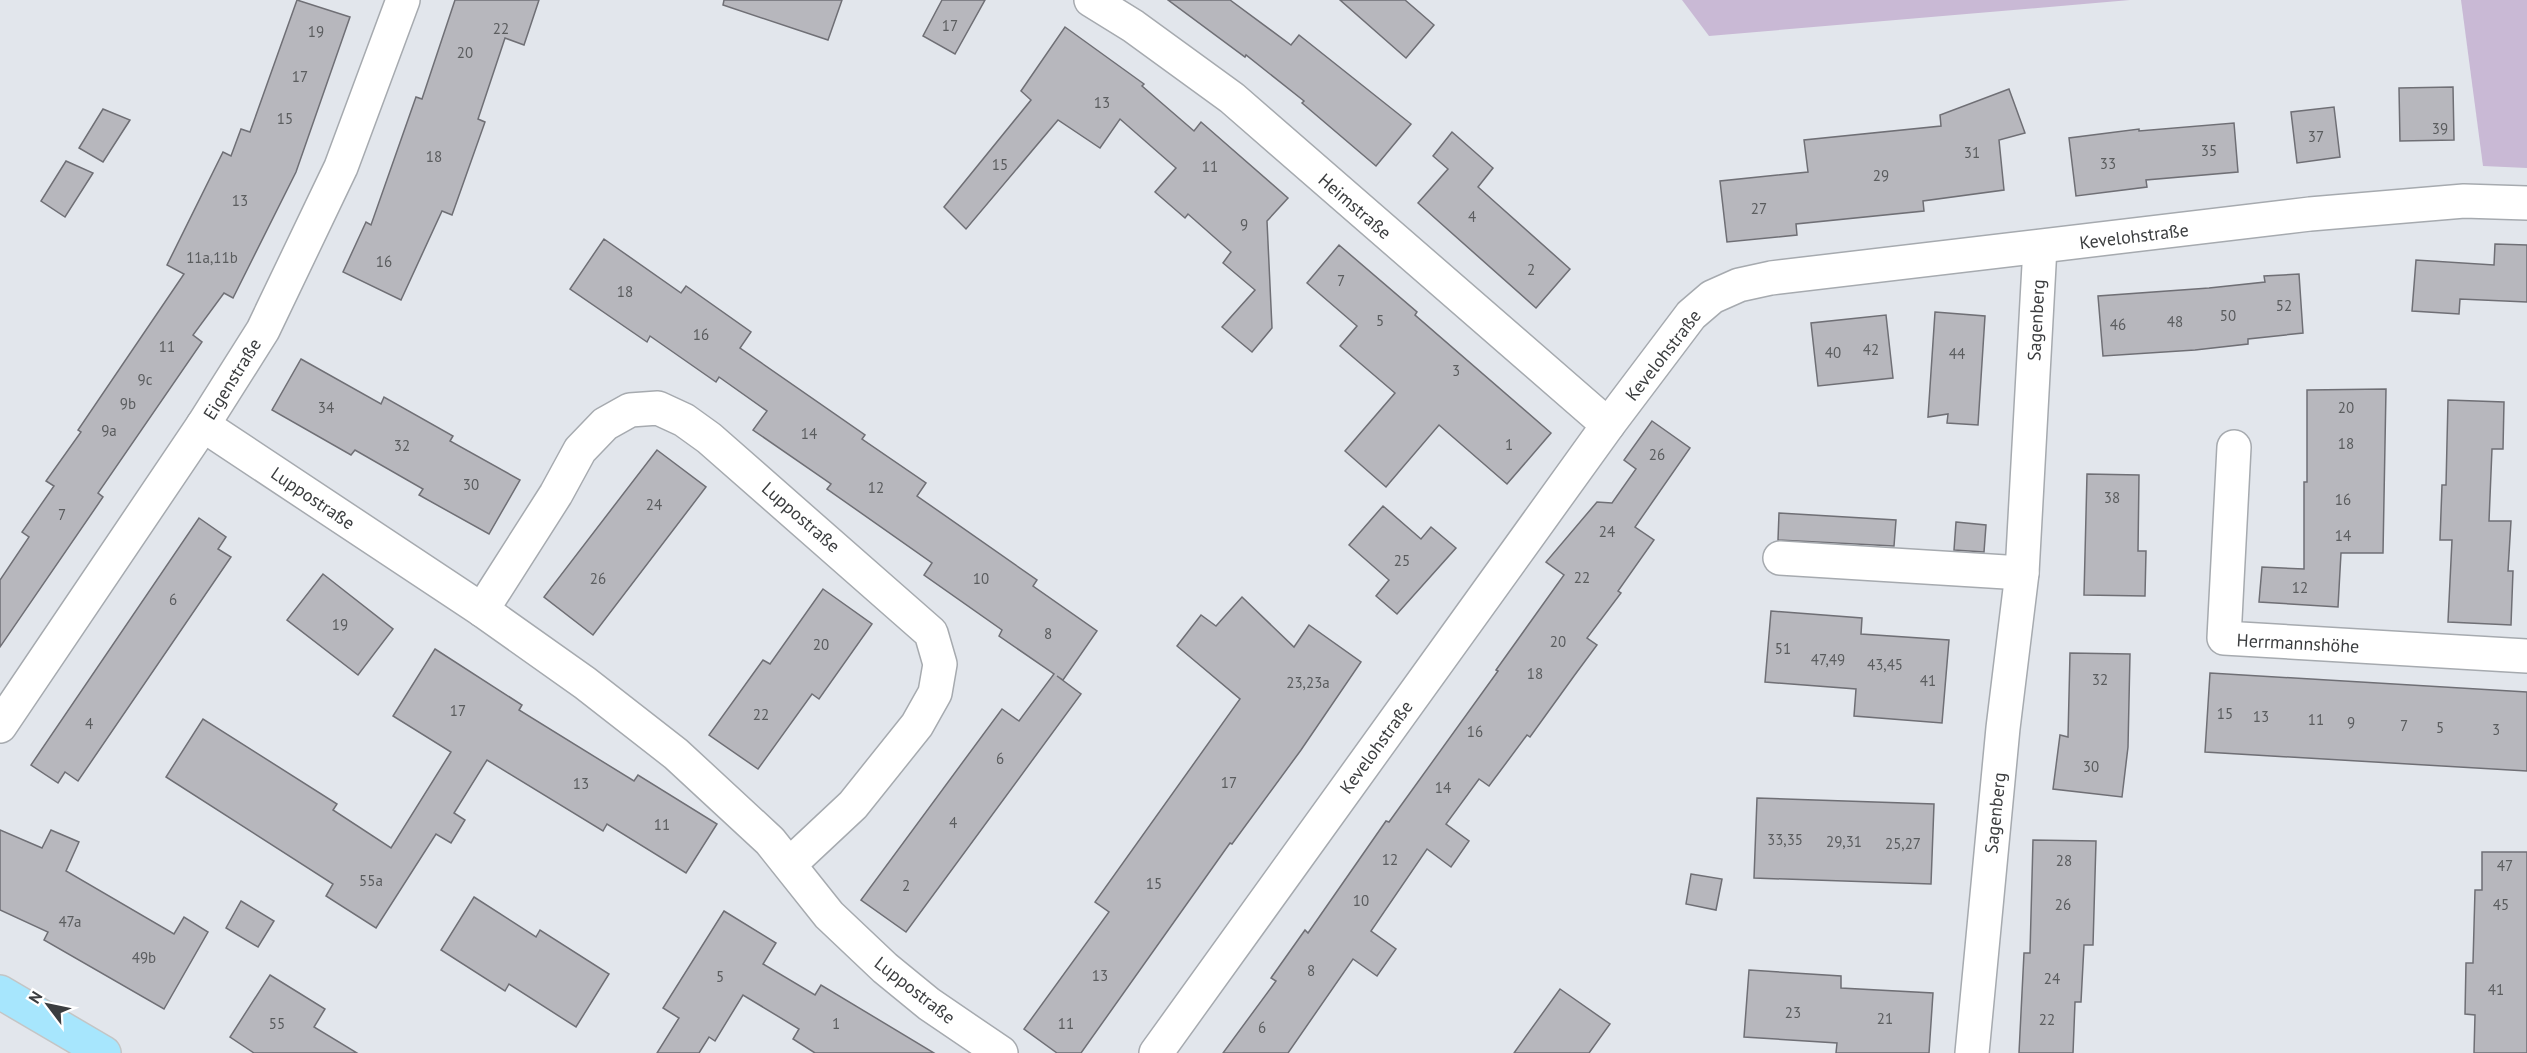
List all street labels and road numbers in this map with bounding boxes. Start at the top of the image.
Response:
street label: Heimstraße [1314,168,1396,244]
street label: Kevelohstraße [2078,218,2190,254]
street label: Sagenberg [2022,279,2050,361]
street label: Kevelohstraße [1620,305,1706,405]
street label: Eigenstraße [198,334,266,424]
street label: Luppostraße [267,462,359,534]
street label: Luppostraße [757,477,845,557]
street label: Herrmannshöhe [2236,628,2360,658]
street label: Kevelohstraße [1334,696,1418,798]
street label: Sagenberg [1979,771,2011,855]
street label: Luppostraße [870,951,960,1029]

